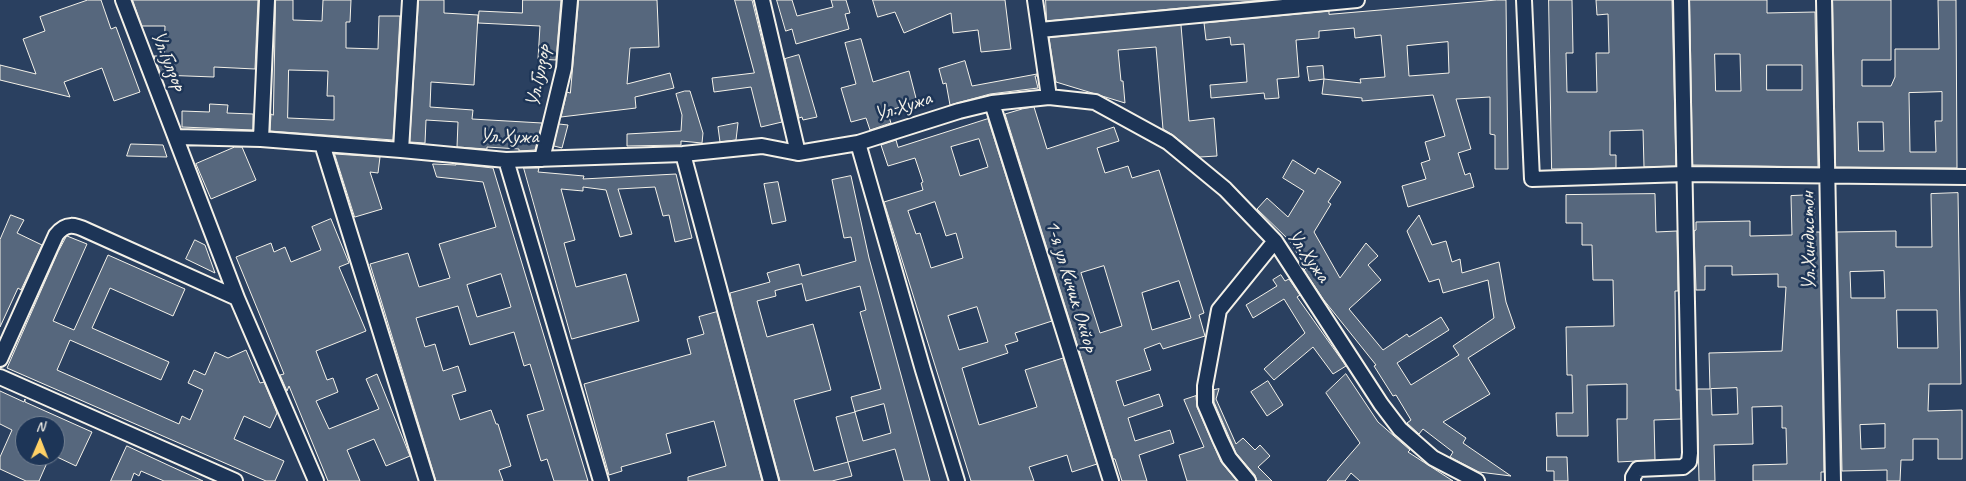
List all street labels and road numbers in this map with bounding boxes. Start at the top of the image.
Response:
street label: Ул.Гулзор [145,27,191,95]
street label: Ул.Гулзор [521,43,557,109]
street label: Ул.Хужа [871,86,935,128]
street label: Ул.Хужа [479,124,539,150]
street label: Ул.Хиндистон [1796,191,1822,291]
street label: 1-я ул Кичик Окйор [1039,217,1103,355]
street label: Ул.Хужа [1281,225,1335,287]

